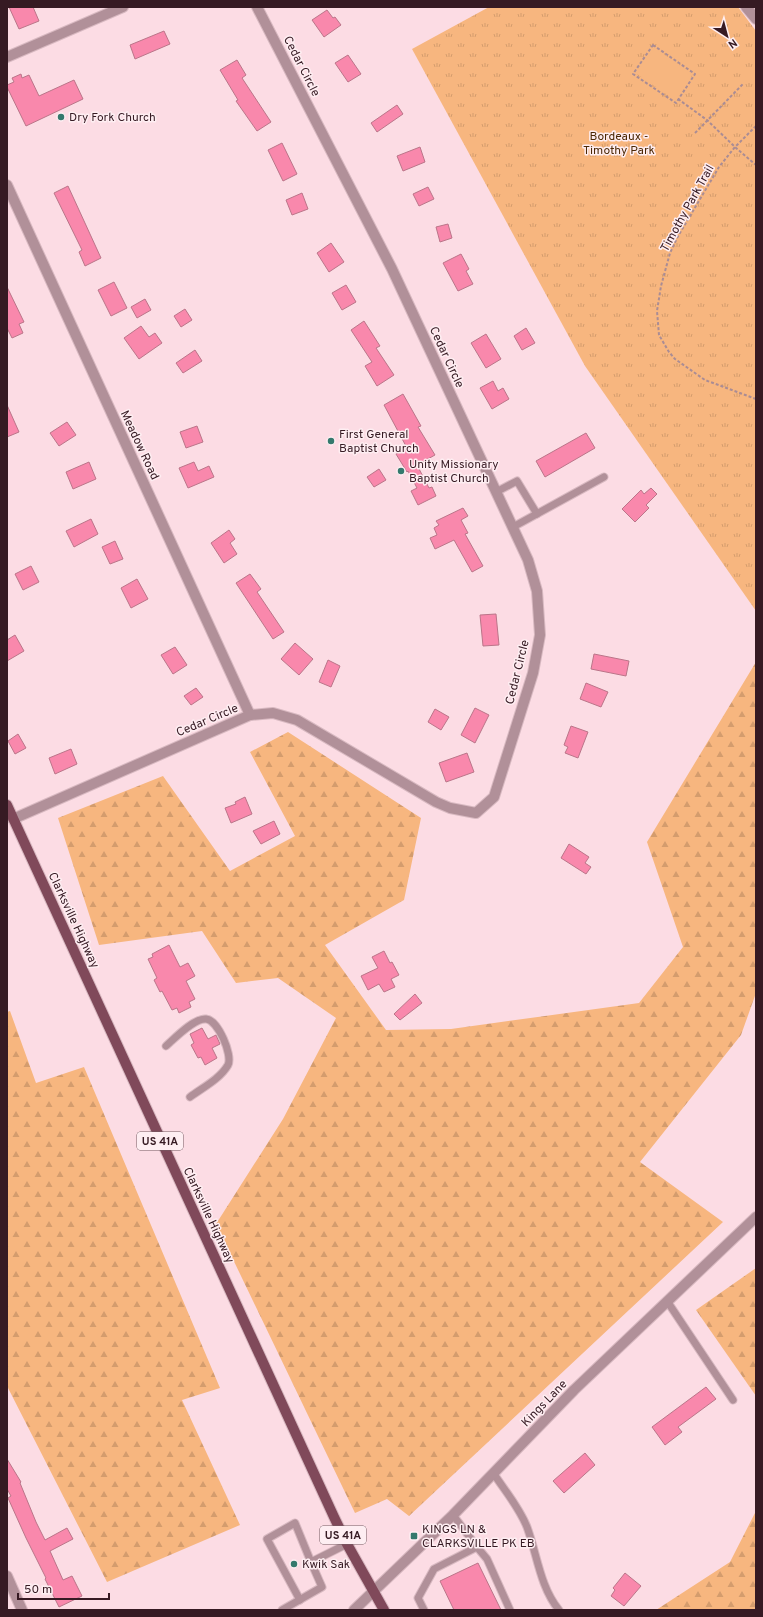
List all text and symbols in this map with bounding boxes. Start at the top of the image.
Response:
north arrow [707,16,747,56]
street label: Cedar Circle [279,33,323,99]
text: N [725,35,740,51]
place label: Dry Fork Church [69,110,156,126]
marker: Dry Fork Church [56,112,66,122]
park label: Bordeaux - Timothy Park [583,129,655,159]
street label: Timothy Park Trail [657,162,718,255]
street label: Cedar Circle [425,324,467,391]
street label: Meadow Road [116,408,162,483]
place label: First General Baptist Church [339,427,419,457]
marker: First General Baptist Church [326,436,336,446]
place label: Unity Missionary Baptist Church [409,457,499,487]
marker: Unity Missionary Baptist Church [396,466,406,476]
street label: Cedar Circle [502,638,534,706]
street label: Cedar Circle [174,701,241,741]
street label: Clarksville Highway [44,870,102,971]
road number: US 41A [137,1132,183,1150]
street label: Clarksville Highway [179,1165,237,1266]
street label: Kings Lane [518,1377,571,1431]
place label: KINGS LN & CLARKSVILLE PK EB [422,1522,535,1552]
road number: US 41A [320,1526,366,1544]
marker: KINGS LN & CLARKSVILLE PK EB [409,1531,419,1541]
place label: Kwik Sak [302,1557,350,1573]
marker: Kwik Sak [289,1559,299,1569]
scale bar [18,1575,109,1601]
text: 50 m [24,1582,52,1598]

